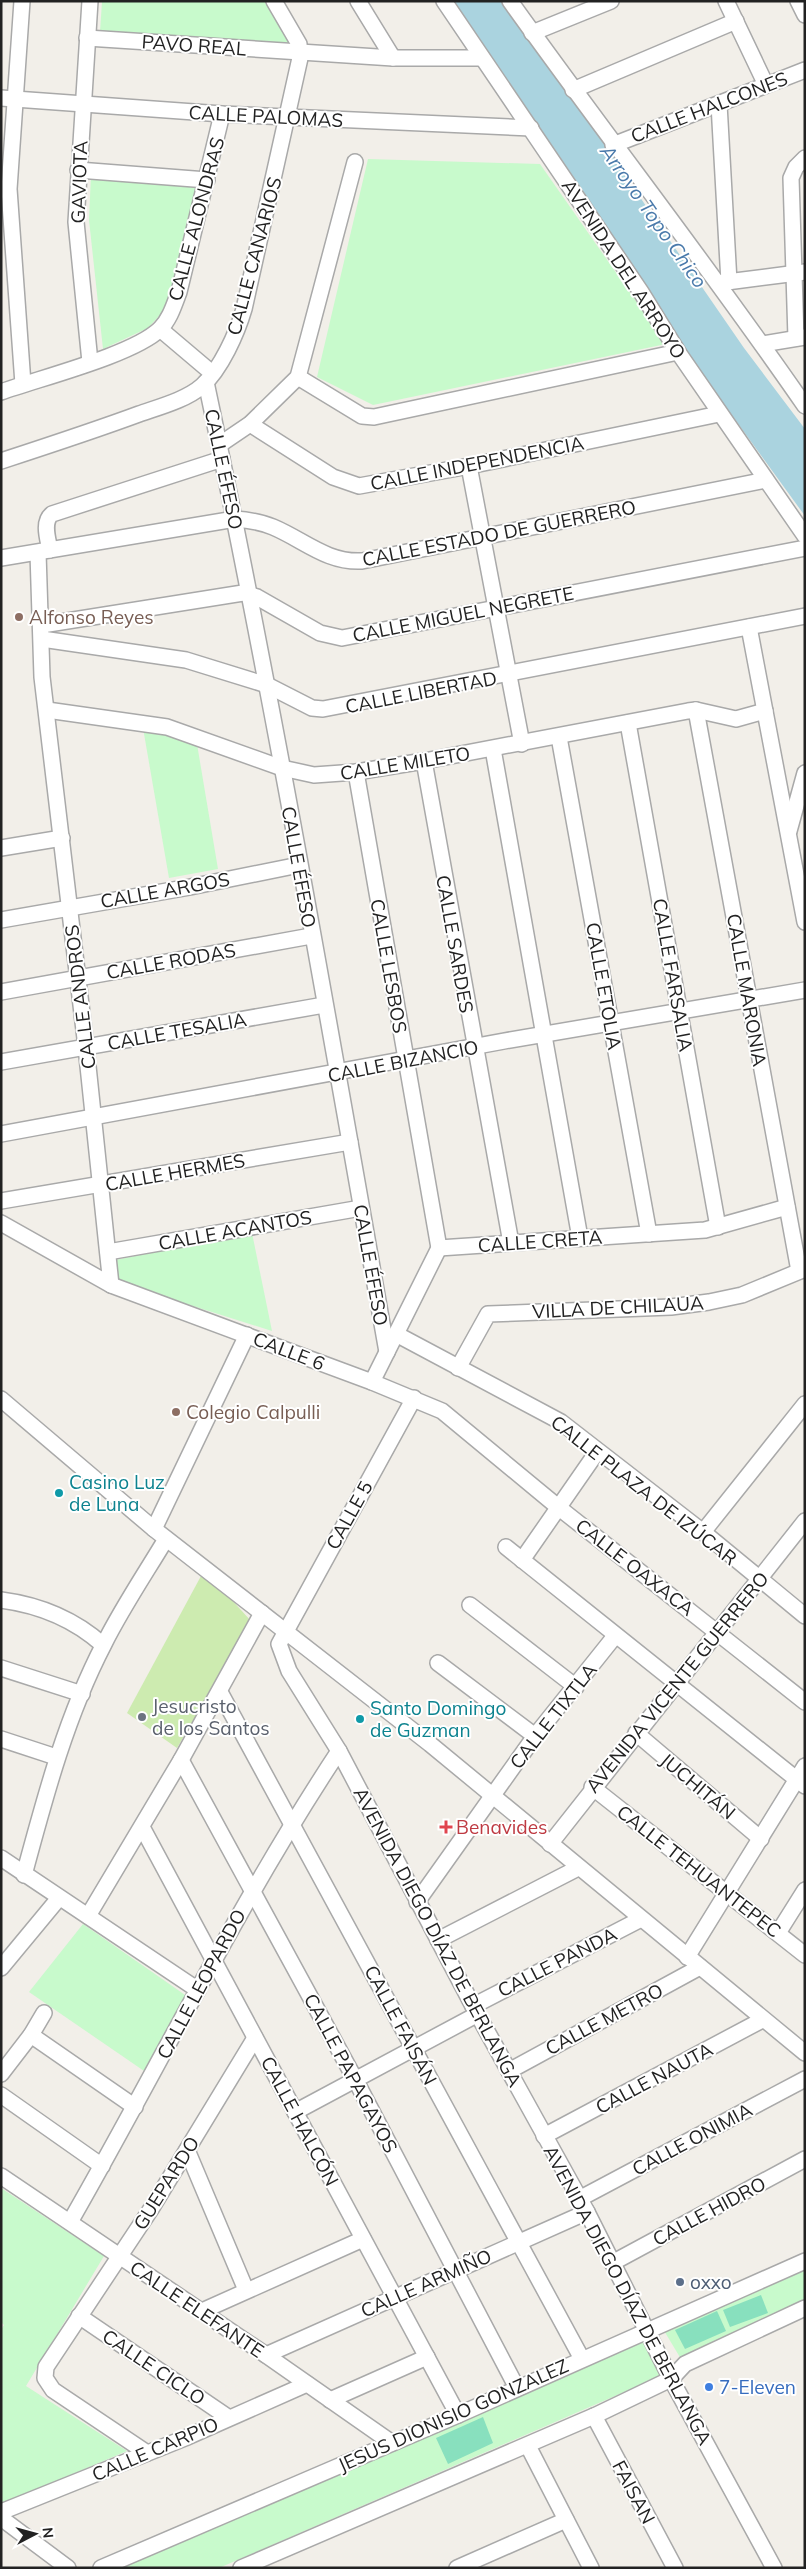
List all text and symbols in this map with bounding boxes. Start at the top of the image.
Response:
street label: PAVO REAL [141,29,248,61]
street label: CALLE HALCONES [627,66,791,148]
street label: CALLE PALOMAS [188,100,344,132]
street label: CALLE ALONDRAS [163,134,229,304]
water label: Arroyo Topo Chico [595,139,713,293]
street label: GAVIOTA [66,140,92,224]
street label: CALLE CANARIOS [221,174,287,338]
street label: AVENIDA DEL ARROYO [557,175,691,363]
street label: CALLE ÉFESO [199,406,249,532]
street label: CALLE INDEPENDENCIA [368,431,586,495]
street label: CALLE ESTADO DE GUERRERO [360,495,638,571]
street label: CALLE MIGUEL NEGRETE [350,581,576,647]
place label: Alfonso Reyes [29,605,154,629]
marker: Alfonso Reyes [13,611,25,623]
street label: CALLE LIBERTAD [343,666,499,718]
street label: CALLE MILETO [338,741,472,785]
street label: CALLE ÉFESO [277,804,321,930]
street label: CALLE ARGOS [98,867,232,913]
street label: CALLE SARDES [431,873,479,1015]
street label: CALLE LESBOS [365,897,413,1035]
street label: CALLE FARSALIA [648,897,698,1054]
street label: CALLE MARONIA [722,912,772,1068]
street label: CALLE ETOLIA [581,920,627,1052]
street label: CALLE ANDROS [59,923,101,1071]
street label: CALLE RODAS [104,938,238,984]
street label: CALLE TESALIA [106,1007,249,1055]
street label: CALLE BIZANCIO [326,1035,480,1087]
street label: CALLE HERMES [103,1148,247,1196]
street label: CALLE ÉFESO [349,1202,393,1328]
street label: CALLE ACANTOS [157,1205,313,1255]
street label: CALLE CRETA [477,1225,603,1257]
street label: VILLA DE CHILAUA [532,1291,704,1323]
street label: CALLE 6 [250,1326,328,1376]
place label: Colegio Calpulli [186,1400,320,1424]
marker: Colegio Calpulli [170,1406,182,1418]
street label: CALLE PLAZA DE IZÚCAR [546,1410,742,1570]
place label: Casino Luz de Luna [69,1470,165,1516]
street label: CALLE 5 [320,1476,378,1554]
marker: Casino Luz de Luna [53,1487,65,1499]
street label: CALLE OAXACA [571,1513,699,1621]
street label: AVENIDA VICENTE GUERRERO [580,1567,774,1797]
street label: CALLE TIXTLA [504,1658,602,1774]
place label: Jesucristo de los Santos [152,1694,270,1740]
place label: Santo Domingo de Guzman [370,1696,506,1742]
marker: Jesucristo de los Santos [136,1711,148,1723]
marker: Santo Domingo de Guzman [354,1713,366,1725]
street label: JUCHITÁN [656,1748,740,1824]
street label: AVENIDA DIEGO DÍAZ DE BERLANGA [349,1783,527,2091]
street label: CALLE TEHUANTEPEC [612,1799,786,1943]
place label: Benavides [456,1815,547,1839]
marker: Benavides [440,1821,452,1833]
street label: CALLE LEOPARDO [151,1905,251,2063]
street label: CALLE PANDA [493,1922,621,2002]
street label: CALLE FAISÁN [359,1961,443,2089]
street label: CALLE METRO [541,1978,667,2060]
street label: CALLE PAPAGAYOS [299,1989,403,2157]
street label: CALLE NAUTA [591,2037,717,2119]
street label: CALLE HALCÓN [256,2052,344,2190]
street label: CALLE ONIMIA [628,2097,756,2181]
street label: GUEPARDO [128,2132,204,2234]
street label: AVENIDA DIEGO DÍAZ DE BERLANGA [539,2141,717,2449]
street label: CALLE HIDRO [648,2171,770,2251]
street label: CALLE ARMIÑO [357,2243,495,2323]
street label: CALLE ELEFANTE [125,2255,269,2363]
place label: oxxo [690,2270,732,2294]
marker: oxxo [674,2276,686,2288]
street label: CALLE CICLO [98,2324,210,2410]
street label: JESUS DIONISIO GONZALEZ [334,2353,572,2477]
place label: 7-Eleven [719,2375,796,2399]
marker: 7-Eleven [703,2381,715,2393]
street label: CALLE CARPIO [88,2412,222,2486]
street label: FAISAN [607,2456,661,2528]
north arrow [10,2509,60,2559]
text: N [38,2526,57,2539]

